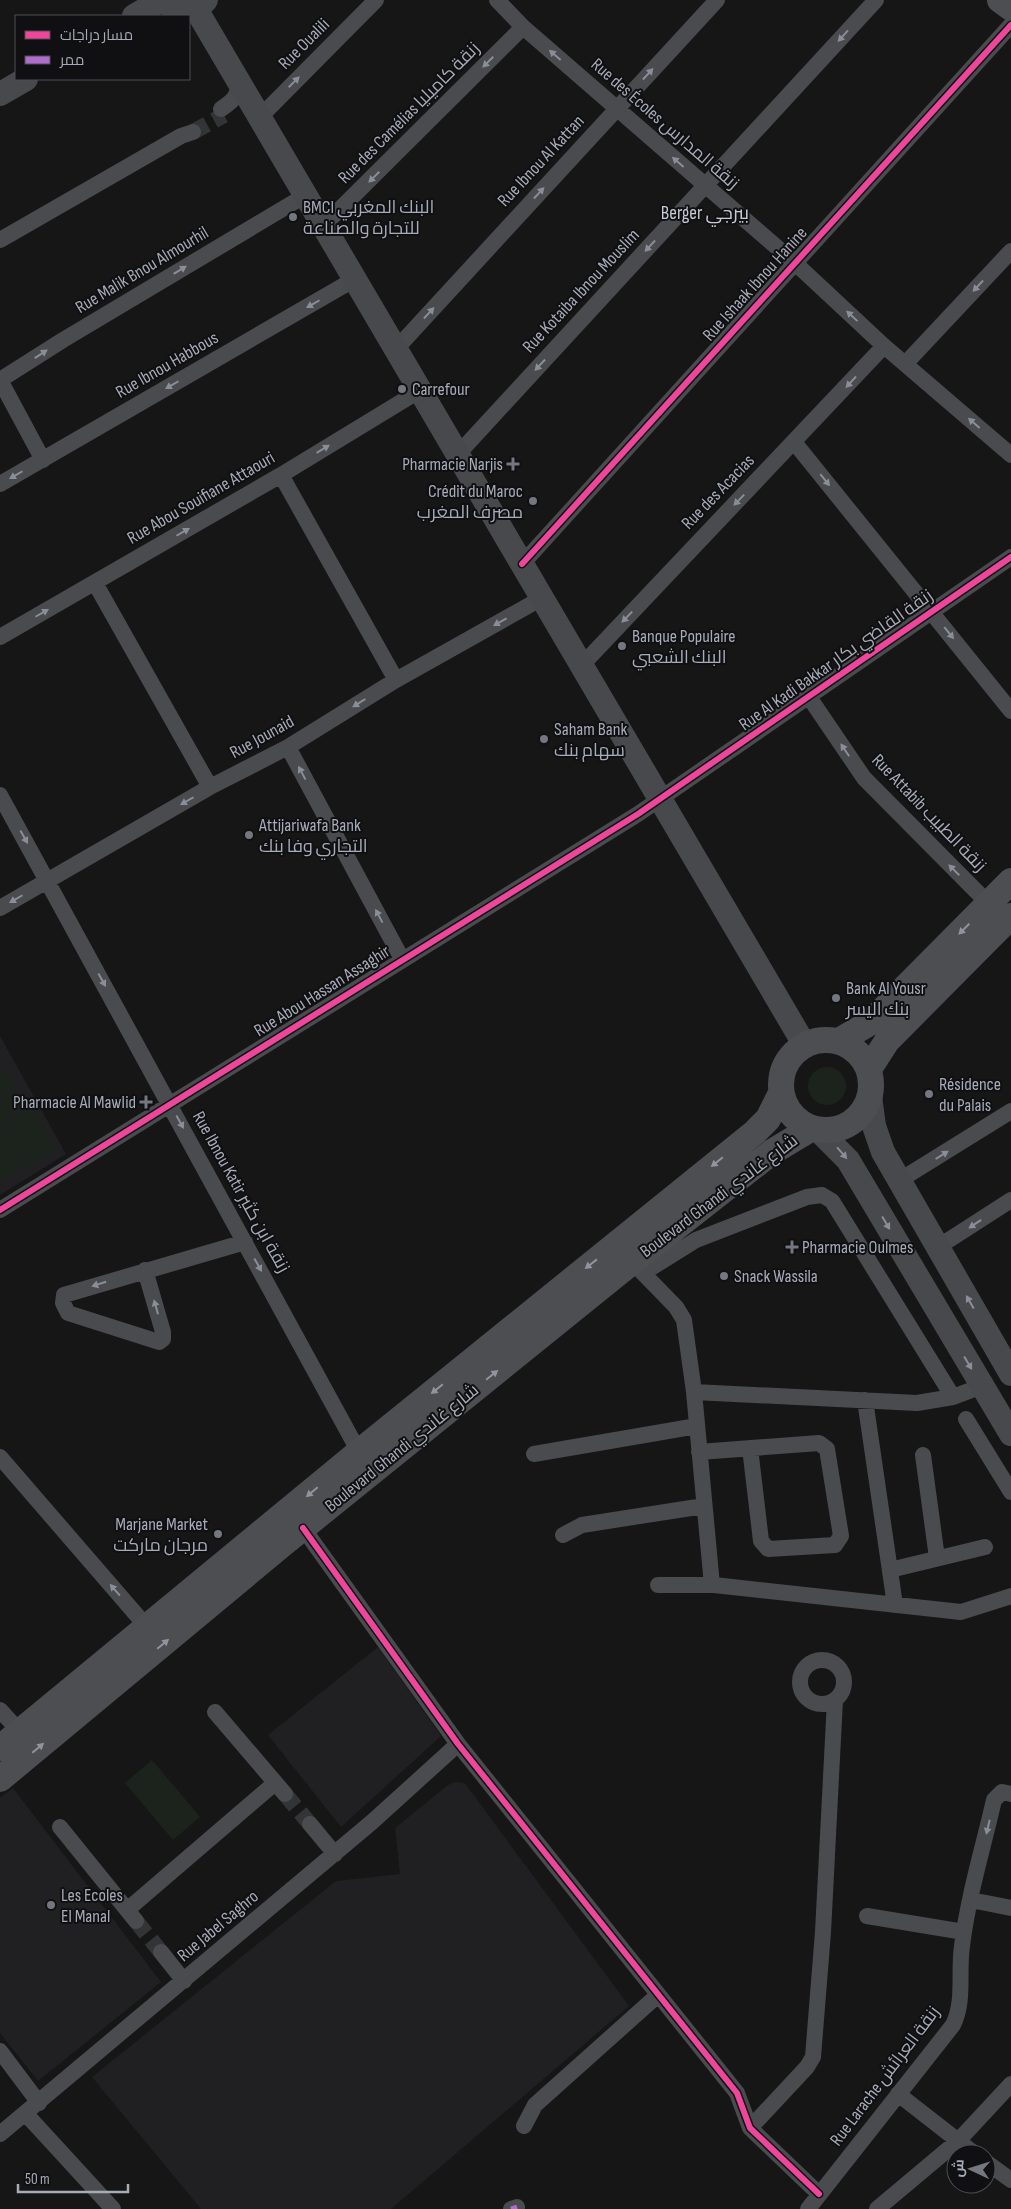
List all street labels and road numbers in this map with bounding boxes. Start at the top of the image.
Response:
street label: Rue Oualili [274,14,334,74]
street label: Rue des Camélias زنقة كاميليا [334,38,484,188]
street label: Rue des Écoles زنقة المدارس [587,54,743,194]
street label: Rue Ibnou Al Kattan [493,111,589,211]
street label: Rue Malik Bnou Almourhil [72,222,212,318]
street label: Rue Ishaak Ibnou Hanine [698,223,812,345]
street label: Rue Kotaiba Ibnou Mouslim [518,225,644,357]
street label: Rue Ibnou Habbous [112,327,222,403]
street label: Rue Abou Souifiane Attaouri [123,447,279,549]
street label: Rue des Acacias [677,450,759,534]
street label: Rue Al Kadi Bakkar زنقة القاضي بكار [735,585,938,737]
street label: Rue Jounaid [226,711,298,763]
street label: Rue Attabib زنقة الطبيب [867,750,991,876]
street label: Rue Abou Hassan Assaghir [250,941,394,1041]
street label: Rue Ibnou Katir زنقة ابن كثير [188,1108,294,1276]
street label: Boulevard Ghandi شارع غاندي [636,1130,804,1264]
street label: Boulevard Ghandi شارع غاندي [321,1380,485,1519]
street label: Rue Jabel Saghro [173,1886,263,1966]
street label: Rue Larache زنقة العرائش [826,2002,944,2150]

